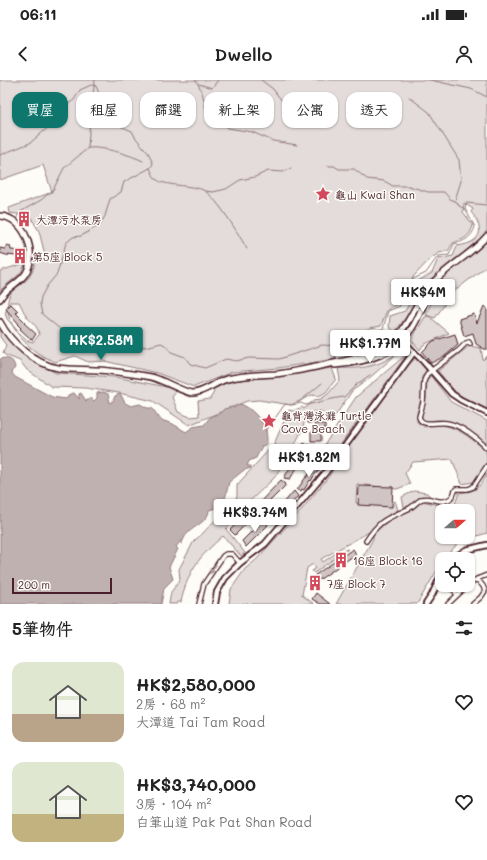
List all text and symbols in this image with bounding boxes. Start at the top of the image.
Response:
text: 06:11 [20,4,57,24]
text: Dwello [215,42,272,66]
icon: back [12,43,34,65]
icon: person [453,43,475,65]
chip: 買屋 [12,92,68,128]
chip: 租屋 [76,92,132,128]
chip: 篩選 [140,92,196,128]
chip: 新上架 [204,92,274,128]
chip: 公寓 [282,92,338,128]
chip: 透天 [346,92,402,128]
place icon: 龜山 Kwai Shan [314,185,332,203]
place label: 龜山 Kwai Shan [335,187,415,202]
building icon: 大潭污水泵房 [15,210,33,228]
place label: 大潭污水泵房 [36,212,102,227]
building icon: 第5座 Block 5 [11,247,29,265]
place label: 第5座 Block 5 [32,249,102,264]
pin: HK$4M [395,279,451,313]
text: HK$4M [400,283,446,300]
pin: HK$2.58M [60,327,142,361]
pin: HK$1.77M [329,330,411,364]
text: HK$2.58M [69,331,133,348]
text: HK$1.77M [339,334,401,351]
place label: 龜背灣泳灘 Turtle Cove Beach [281,408,372,436]
place icon: 龜背灣泳灘 Turtle Cove Beach [260,412,278,430]
pin: HK$1.82M [268,444,350,478]
text: HK$1.82M [278,448,340,465]
pin: HK$3.74M [214,499,296,533]
text: HK$3.74M [223,503,287,520]
north arrow [435,504,475,544]
map controls [435,504,475,592]
building icon: 16座 Block 16 [332,551,350,569]
button: locate [435,552,475,592]
place label: 16座 Block 16 [353,553,423,568]
one-way arrow [209,564,217,574]
building icon: 7座 Block 7 [306,574,324,592]
scale bar [12,576,112,595]
place label: 7座 Block 7 [327,576,386,591]
text: 200 m [18,577,50,592]
text: 5筆物件 [12,617,73,639]
icon: filters [453,617,475,639]
text: HK$2,580,000 [136,673,256,695]
icon: home [44,678,92,726]
icon: heart [453,691,475,713]
text: 2房 · 68 m² [136,695,205,712]
text: 大潭道 Tai Tam Road [136,713,265,730]
text: HK$3,740,000 [136,773,256,795]
icon: home [44,778,92,826]
icon: heart [453,791,475,813]
text: 3房 · 104 m² [136,795,212,812]
text: 白筆山道 Pak Pat Shan Road [136,813,312,830]

